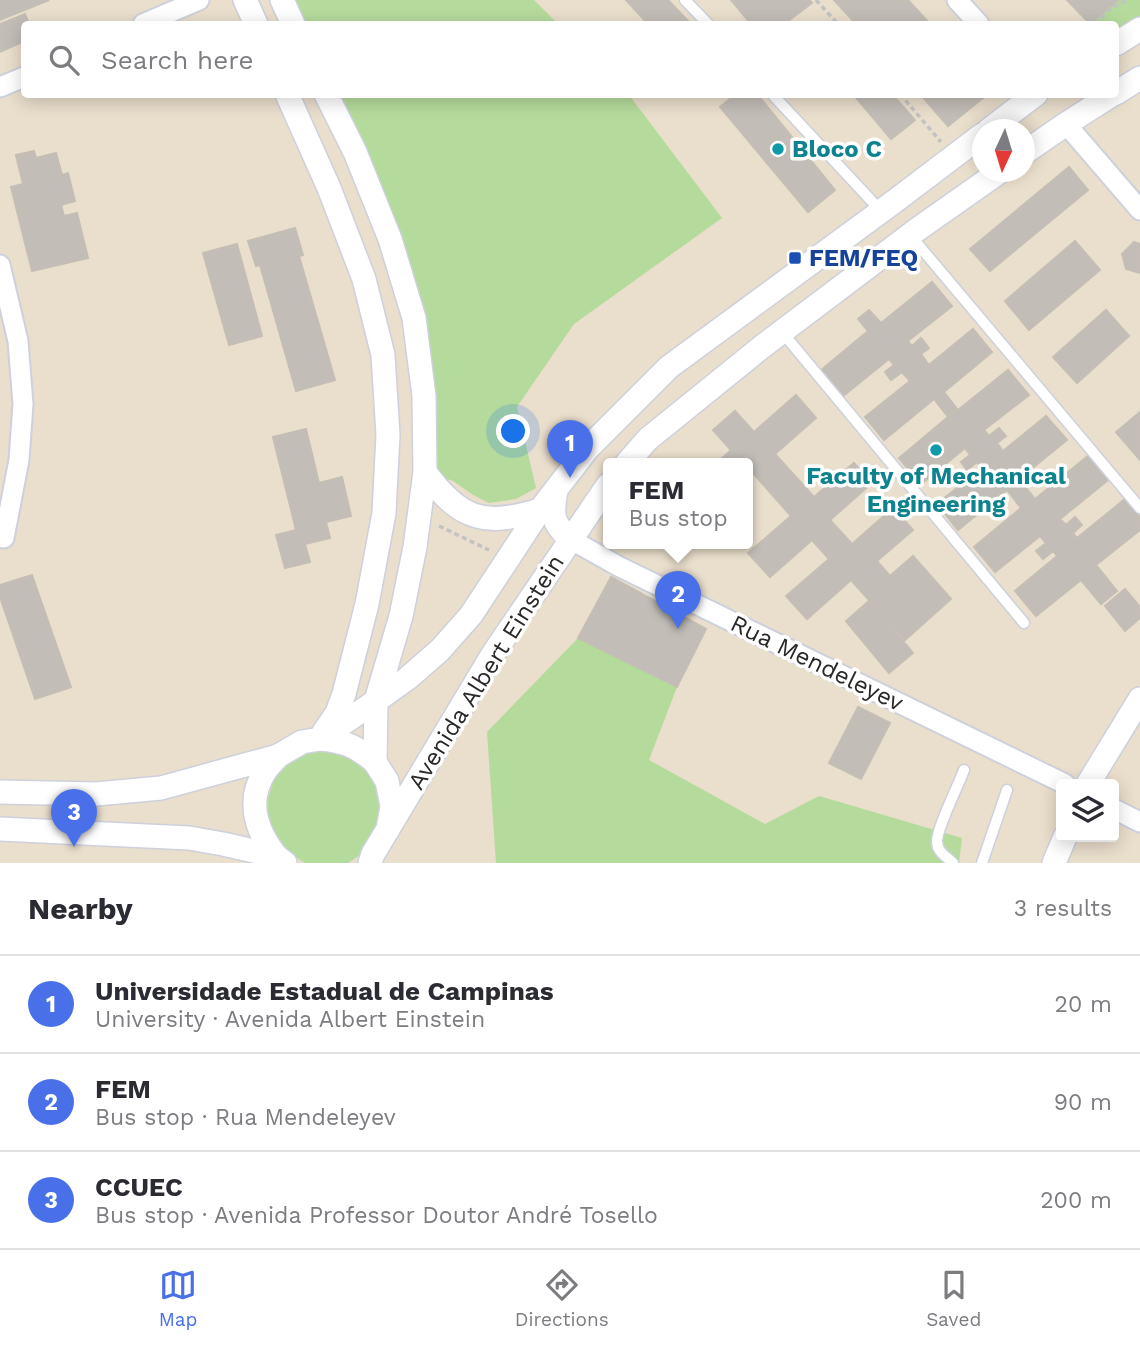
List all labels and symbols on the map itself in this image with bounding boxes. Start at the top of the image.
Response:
north arrow [972,119,1035,182]
place label: Bloco C [792,135,882,163]
marker: Bloco C [770,141,786,157]
place label: FEM/FEQ [809,244,918,272]
marker: FEM/FEQ [787,250,803,266]
your location [496,414,530,448]
pin: 1 [547,420,593,478]
marker: Faculty of Mechanical Engineering [928,442,944,458]
place label: Faculty of Mechanical Engineering [806,462,1066,518]
street label: Avenida Albert Einstein [402,549,570,795]
pin: 2 [655,571,701,629]
street label: Rua Mendeleyev [726,609,908,717]
pin: 3 [51,789,97,847]

